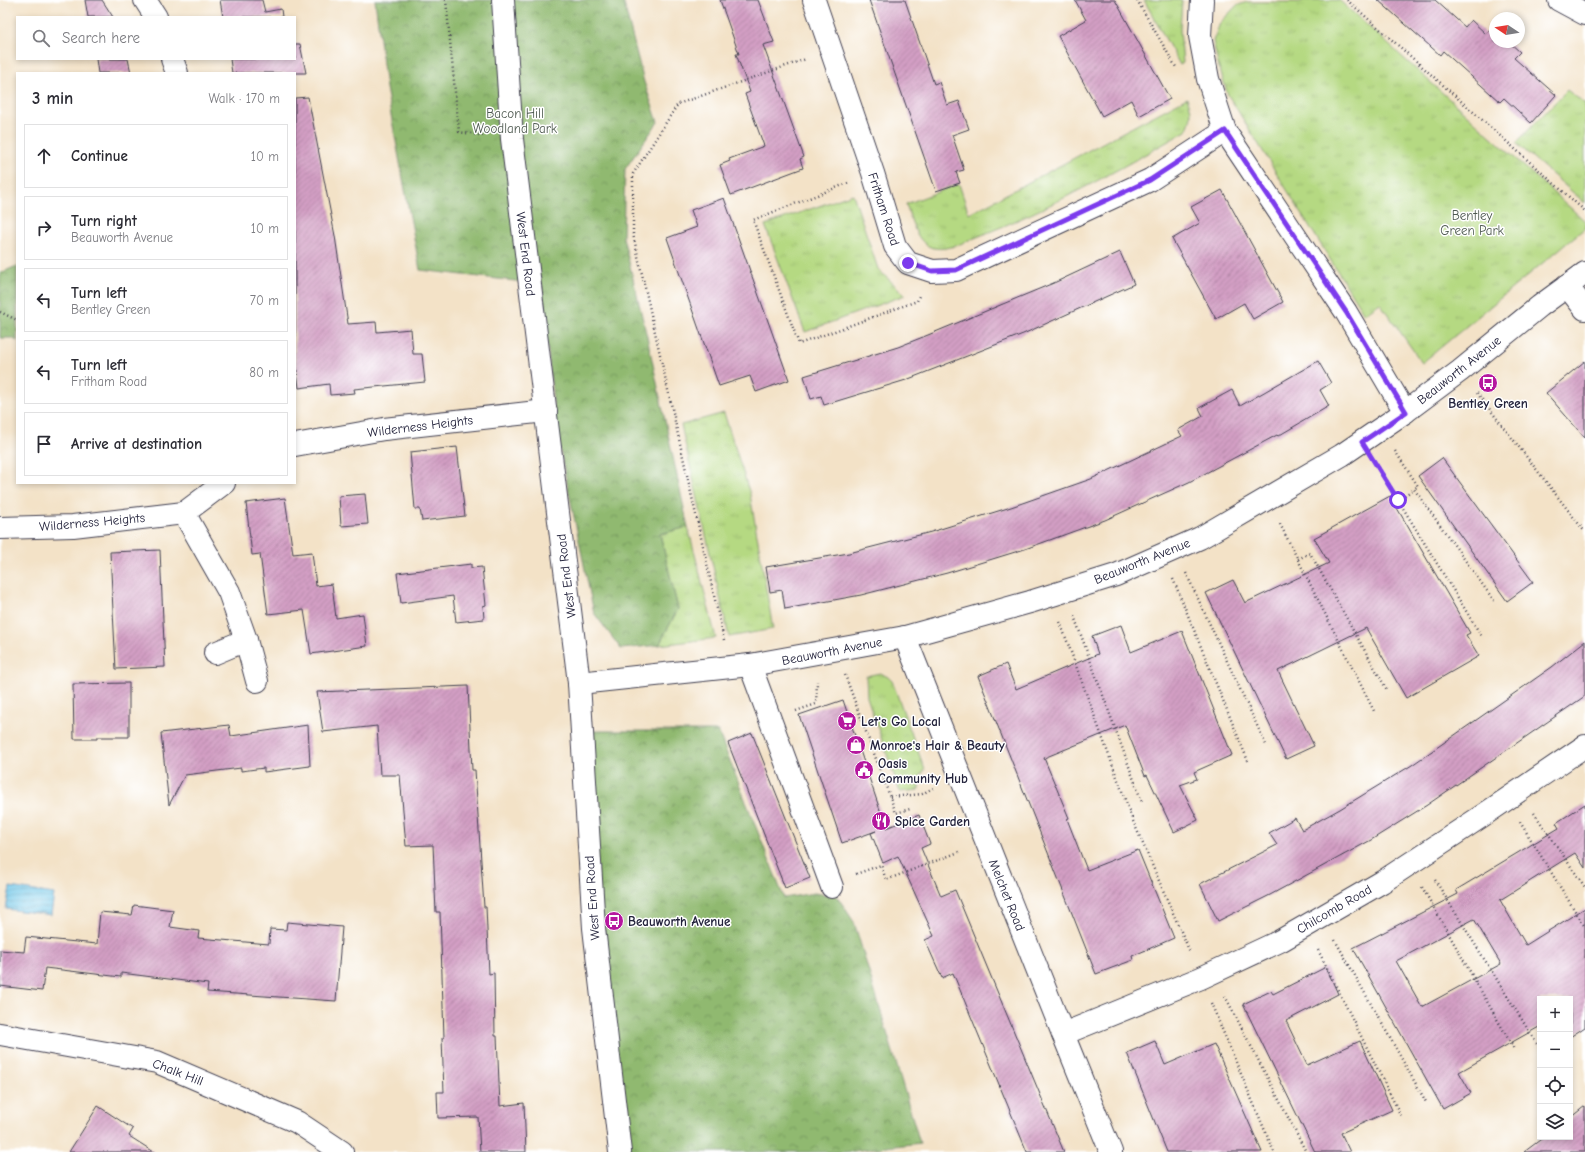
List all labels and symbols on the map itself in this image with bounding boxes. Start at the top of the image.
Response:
north arrow [1489,12,1525,48]
park label: Bacon Hill Woodland Park [473,106,558,136]
street label: Fritham Road [865,170,903,248]
park label: Bentley Green Park [1440,208,1505,238]
street label: West End Road [513,211,539,297]
route end [899,254,917,272]
street label: Beauworth Avenue [1414,332,1504,407]
bus stop icon: Bentley Green [1477,372,1499,394]
place label: Bentley Green [1448,396,1528,411]
street label: Wilderness Heights [366,412,474,440]
route start [1389,491,1407,509]
street label: Wilderness Heights [38,510,146,534]
street label: West End Road [553,533,579,619]
street label: Beauworth Avenue [1092,535,1193,587]
street label: Beauworth Avenue [780,634,884,668]
supermarket icon: Let's Go Local [836,710,858,732]
place label: Let's Go Local [861,714,941,729]
shop icon: Monroe's Hair & Beauty [845,734,867,756]
place label: Monroe's Hair & Beauty [870,738,1005,753]
place label: Oasis Community Hub [878,756,968,786]
public building icon: Oasis Community Hub [853,759,875,781]
restaurant icon: Spice Garden [870,810,892,832]
place label: Spice Garden [895,814,970,829]
street label: West End Road [582,855,602,941]
street label: Melchet Road [986,857,1028,933]
street label: Chilcomb Road [1294,882,1374,936]
bus stop icon: Beauworth Avenue [603,910,625,932]
place label: Beauworth Avenue [628,914,731,929]
street label: Chalk Hill [150,1055,206,1089]

